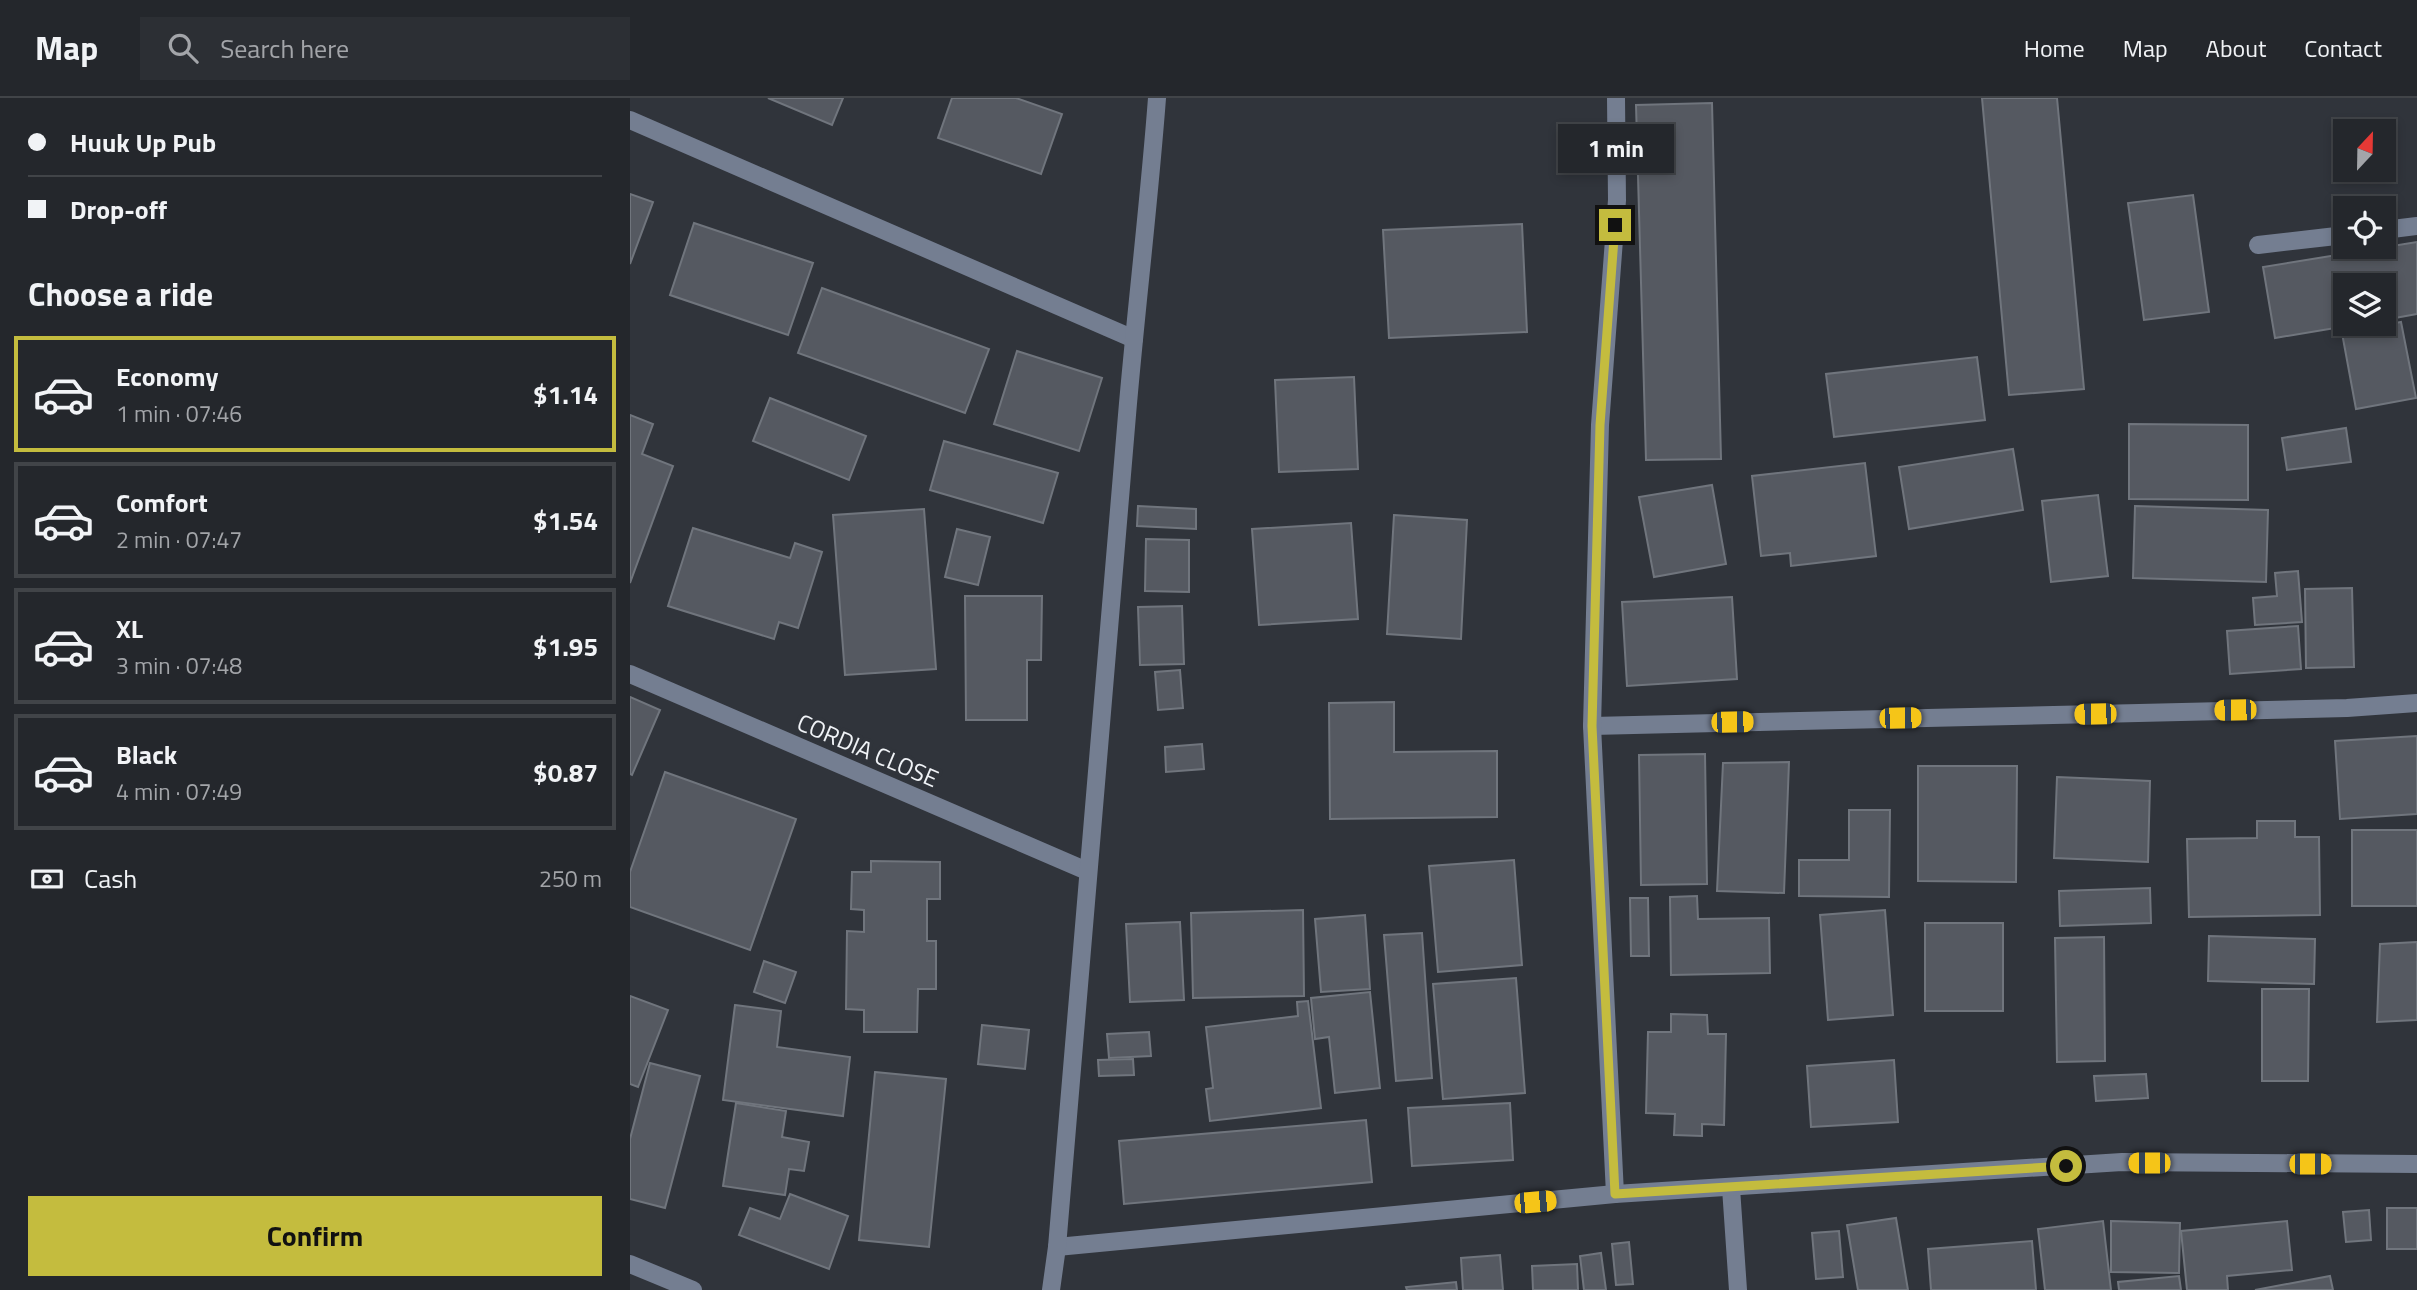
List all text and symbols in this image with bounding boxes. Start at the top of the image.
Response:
search box [140,17,630,80]
text: Map [35,23,98,73]
icon: search [164,29,202,67]
text: Search here [220,29,349,68]
text: Home [2024,30,2085,66]
text: Map [2123,30,2168,66]
text: About [2206,30,2266,66]
text: Contact [2304,30,2382,66]
north arrow [2333,119,2396,182]
map controls [2333,119,2396,336]
text: Huuk Up Pub [70,123,216,162]
callout: 1 min [1557,123,1673,172]
text: 1 min [1588,131,1644,166]
text: Drop-off [70,190,167,229]
button: locate [2333,196,2396,259]
route end [1599,209,1631,241]
text: Choose a ride [28,270,213,318]
button: layers [2333,273,2396,336]
text: Economy [116,357,218,396]
icon: car [32,363,95,426]
text: $1.14 [533,375,598,414]
text: 1 min · 07:46 [116,396,242,431]
text: Comfort [116,483,208,522]
icon: car [32,489,95,552]
text: $1.54 [533,501,598,540]
text: 2 min · 07:47 [116,522,242,557]
text: XL [116,609,143,648]
icon: car [32,615,95,678]
text: $1.95 [533,627,598,666]
text: 3 min · 07:48 [116,648,242,683]
car [2214,699,2257,721]
car [2074,703,2117,725]
street label: CORDIA CLOSE [792,704,944,796]
car [1879,707,1922,729]
car [1711,711,1754,733]
text: Black [116,735,177,774]
icon: car [32,741,95,804]
text: $0.87 [533,753,598,792]
text: 4 min · 07:49 [116,774,242,809]
text: Cash [84,859,137,898]
icon: cash [28,860,66,898]
text: 250 m [539,861,602,896]
route start [2050,1150,2082,1182]
car [2129,1153,2171,1174]
car [2290,1154,2332,1175]
car [1514,1190,1557,1214]
button: Confirm [28,1196,602,1276]

